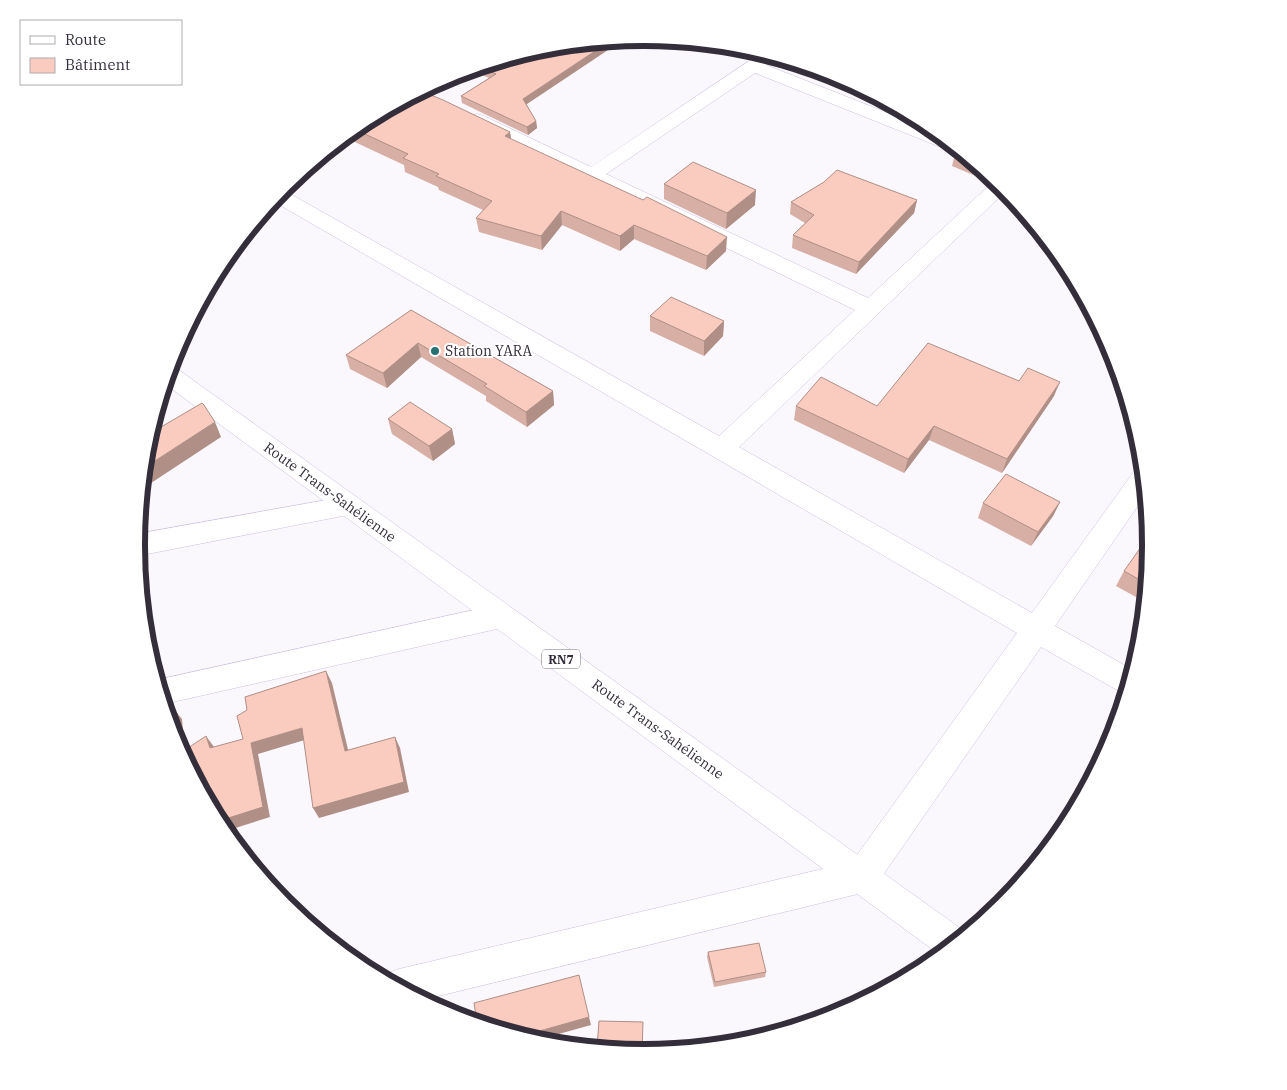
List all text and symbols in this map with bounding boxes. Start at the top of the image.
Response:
legend [20,20,182,85]
text: Route [65,30,106,49]
text: Bâtiment [65,55,130,74]
place label: Station YARA [445,342,532,360]
marker: Station YARA [429,345,441,357]
street label: Route Trans-Sahélienne [261,438,399,546]
road number: RN7 [542,650,580,669]
street label: Route Trans-Sahélienne [589,675,727,783]

